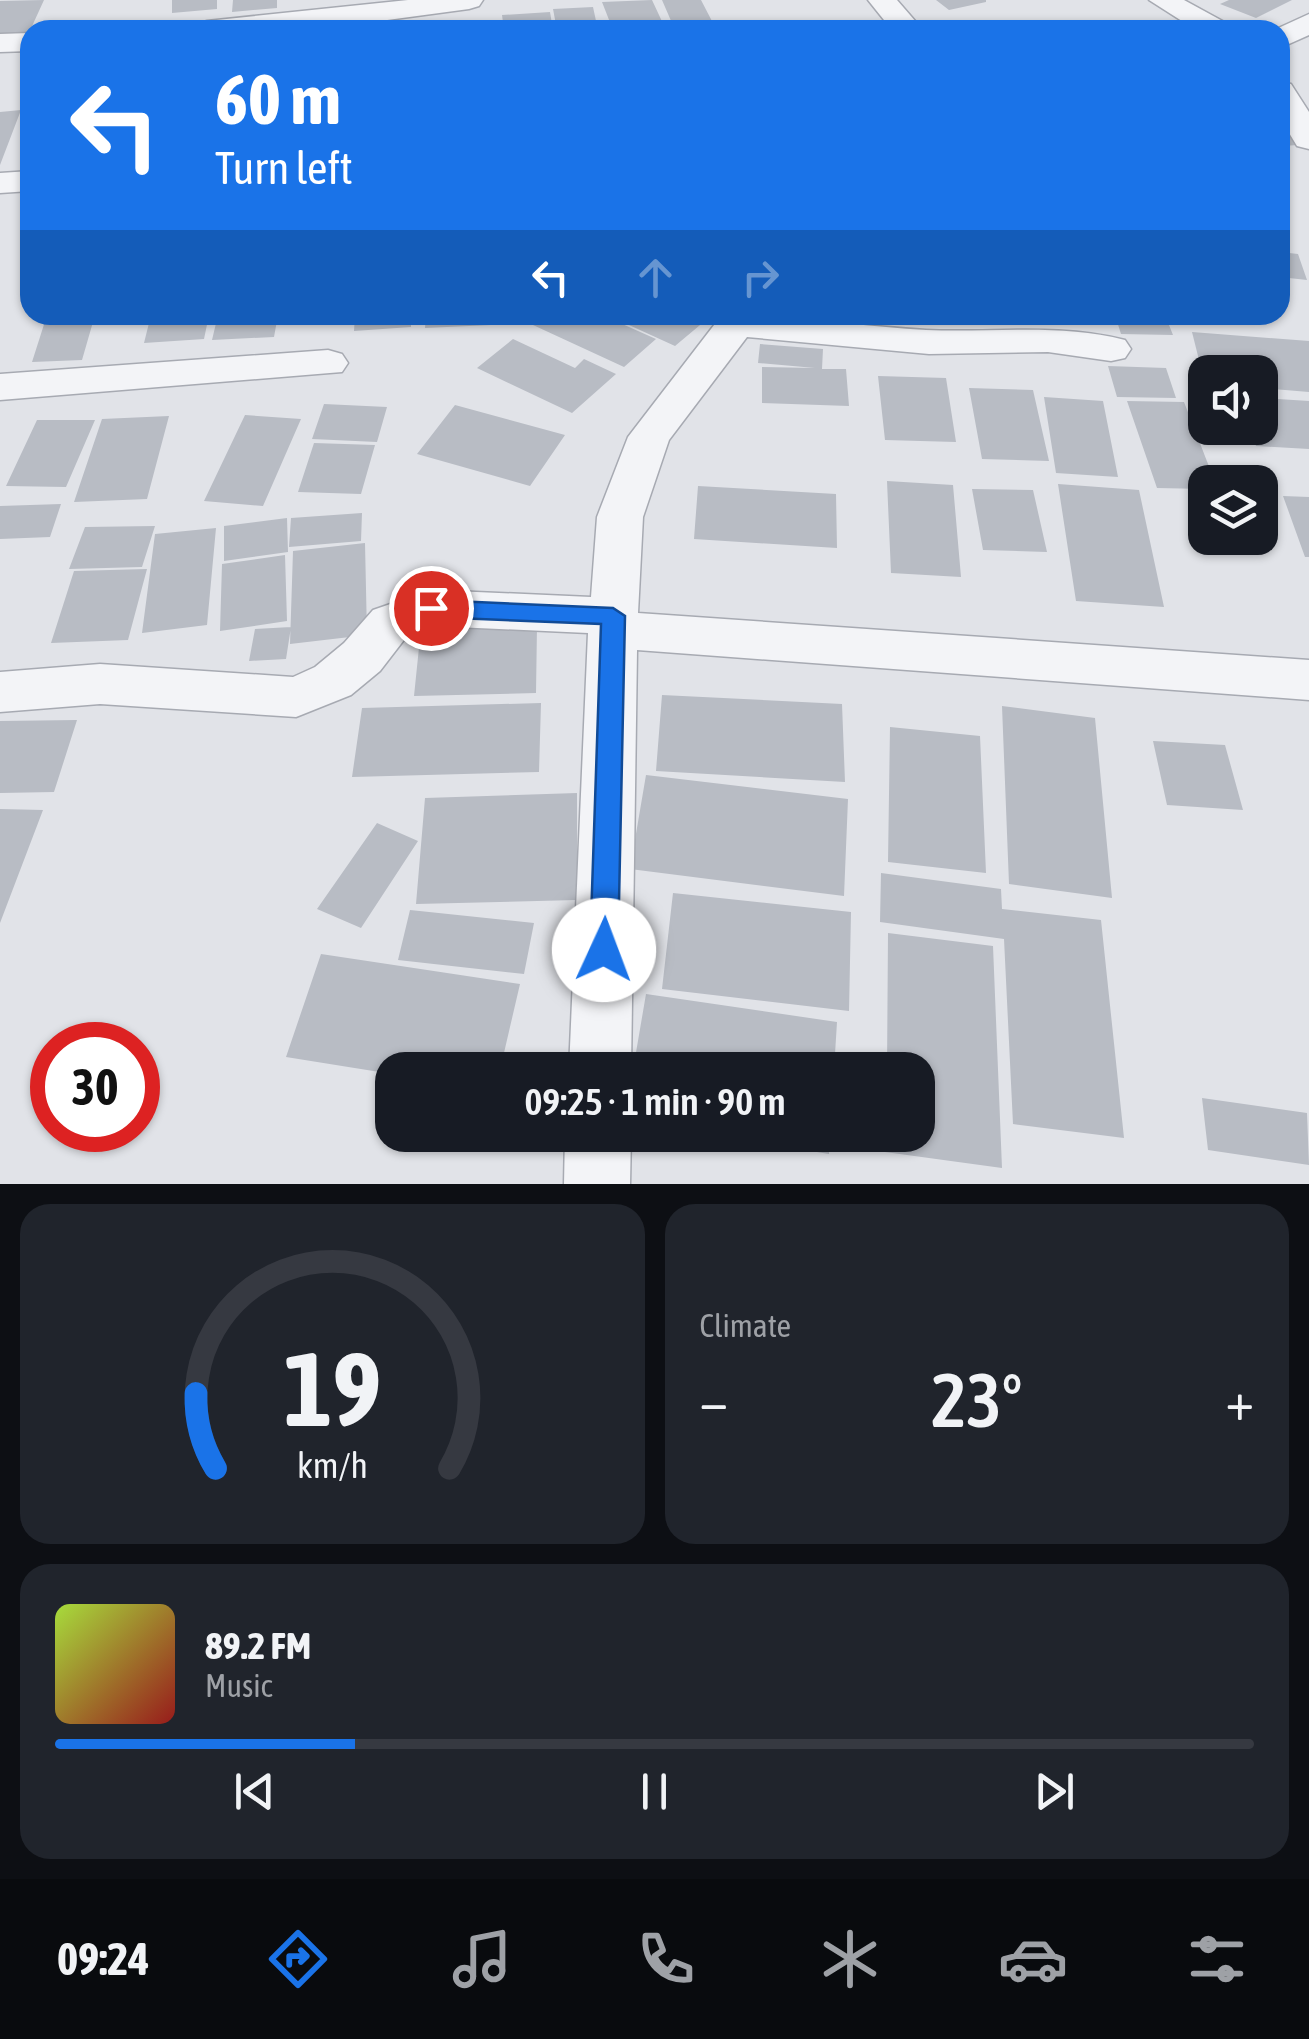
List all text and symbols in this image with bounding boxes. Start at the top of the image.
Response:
text: 60 m [215,59,341,139]
icon: left [50,60,180,190]
text: Turn left [215,142,353,194]
icon: left [523,250,578,305]
icon: ahead [628,250,683,305]
icon: right [733,250,788,305]
map controls [1188,355,1278,555]
button: sound [1188,355,1278,445]
button: layers [1188,465,1278,555]
pin [389,566,474,651]
icon: arrive [404,581,459,636]
position arrow [552,898,656,1002]
speed limit sign: 30 [30,1022,160,1152]
text: 09:25 · 1 min · 90 m [524,1080,786,1123]
text: Climate [700,1307,791,1344]
text: 19 [283,1329,381,1448]
text: 23° [931,1357,1022,1443]
text: − [700,1369,728,1432]
text: + [1225,1369,1254,1432]
text: km/h [297,1445,368,1486]
text: 89.2 FM [205,1624,311,1667]
text: Music [205,1667,272,1704]
icon: previous [227,1764,282,1819]
icon: pause [627,1764,682,1819]
icon: next [1027,1764,1082,1819]
icon: directions [263,1924,333,1994]
icon: music [447,1924,517,1994]
icon: phone [631,1924,701,1994]
icon: climate [815,1924,885,1994]
icon: car [998,1924,1068,1994]
icon: filters [1182,1924,1252,1994]
text: 09:24 [57,1933,150,1985]

